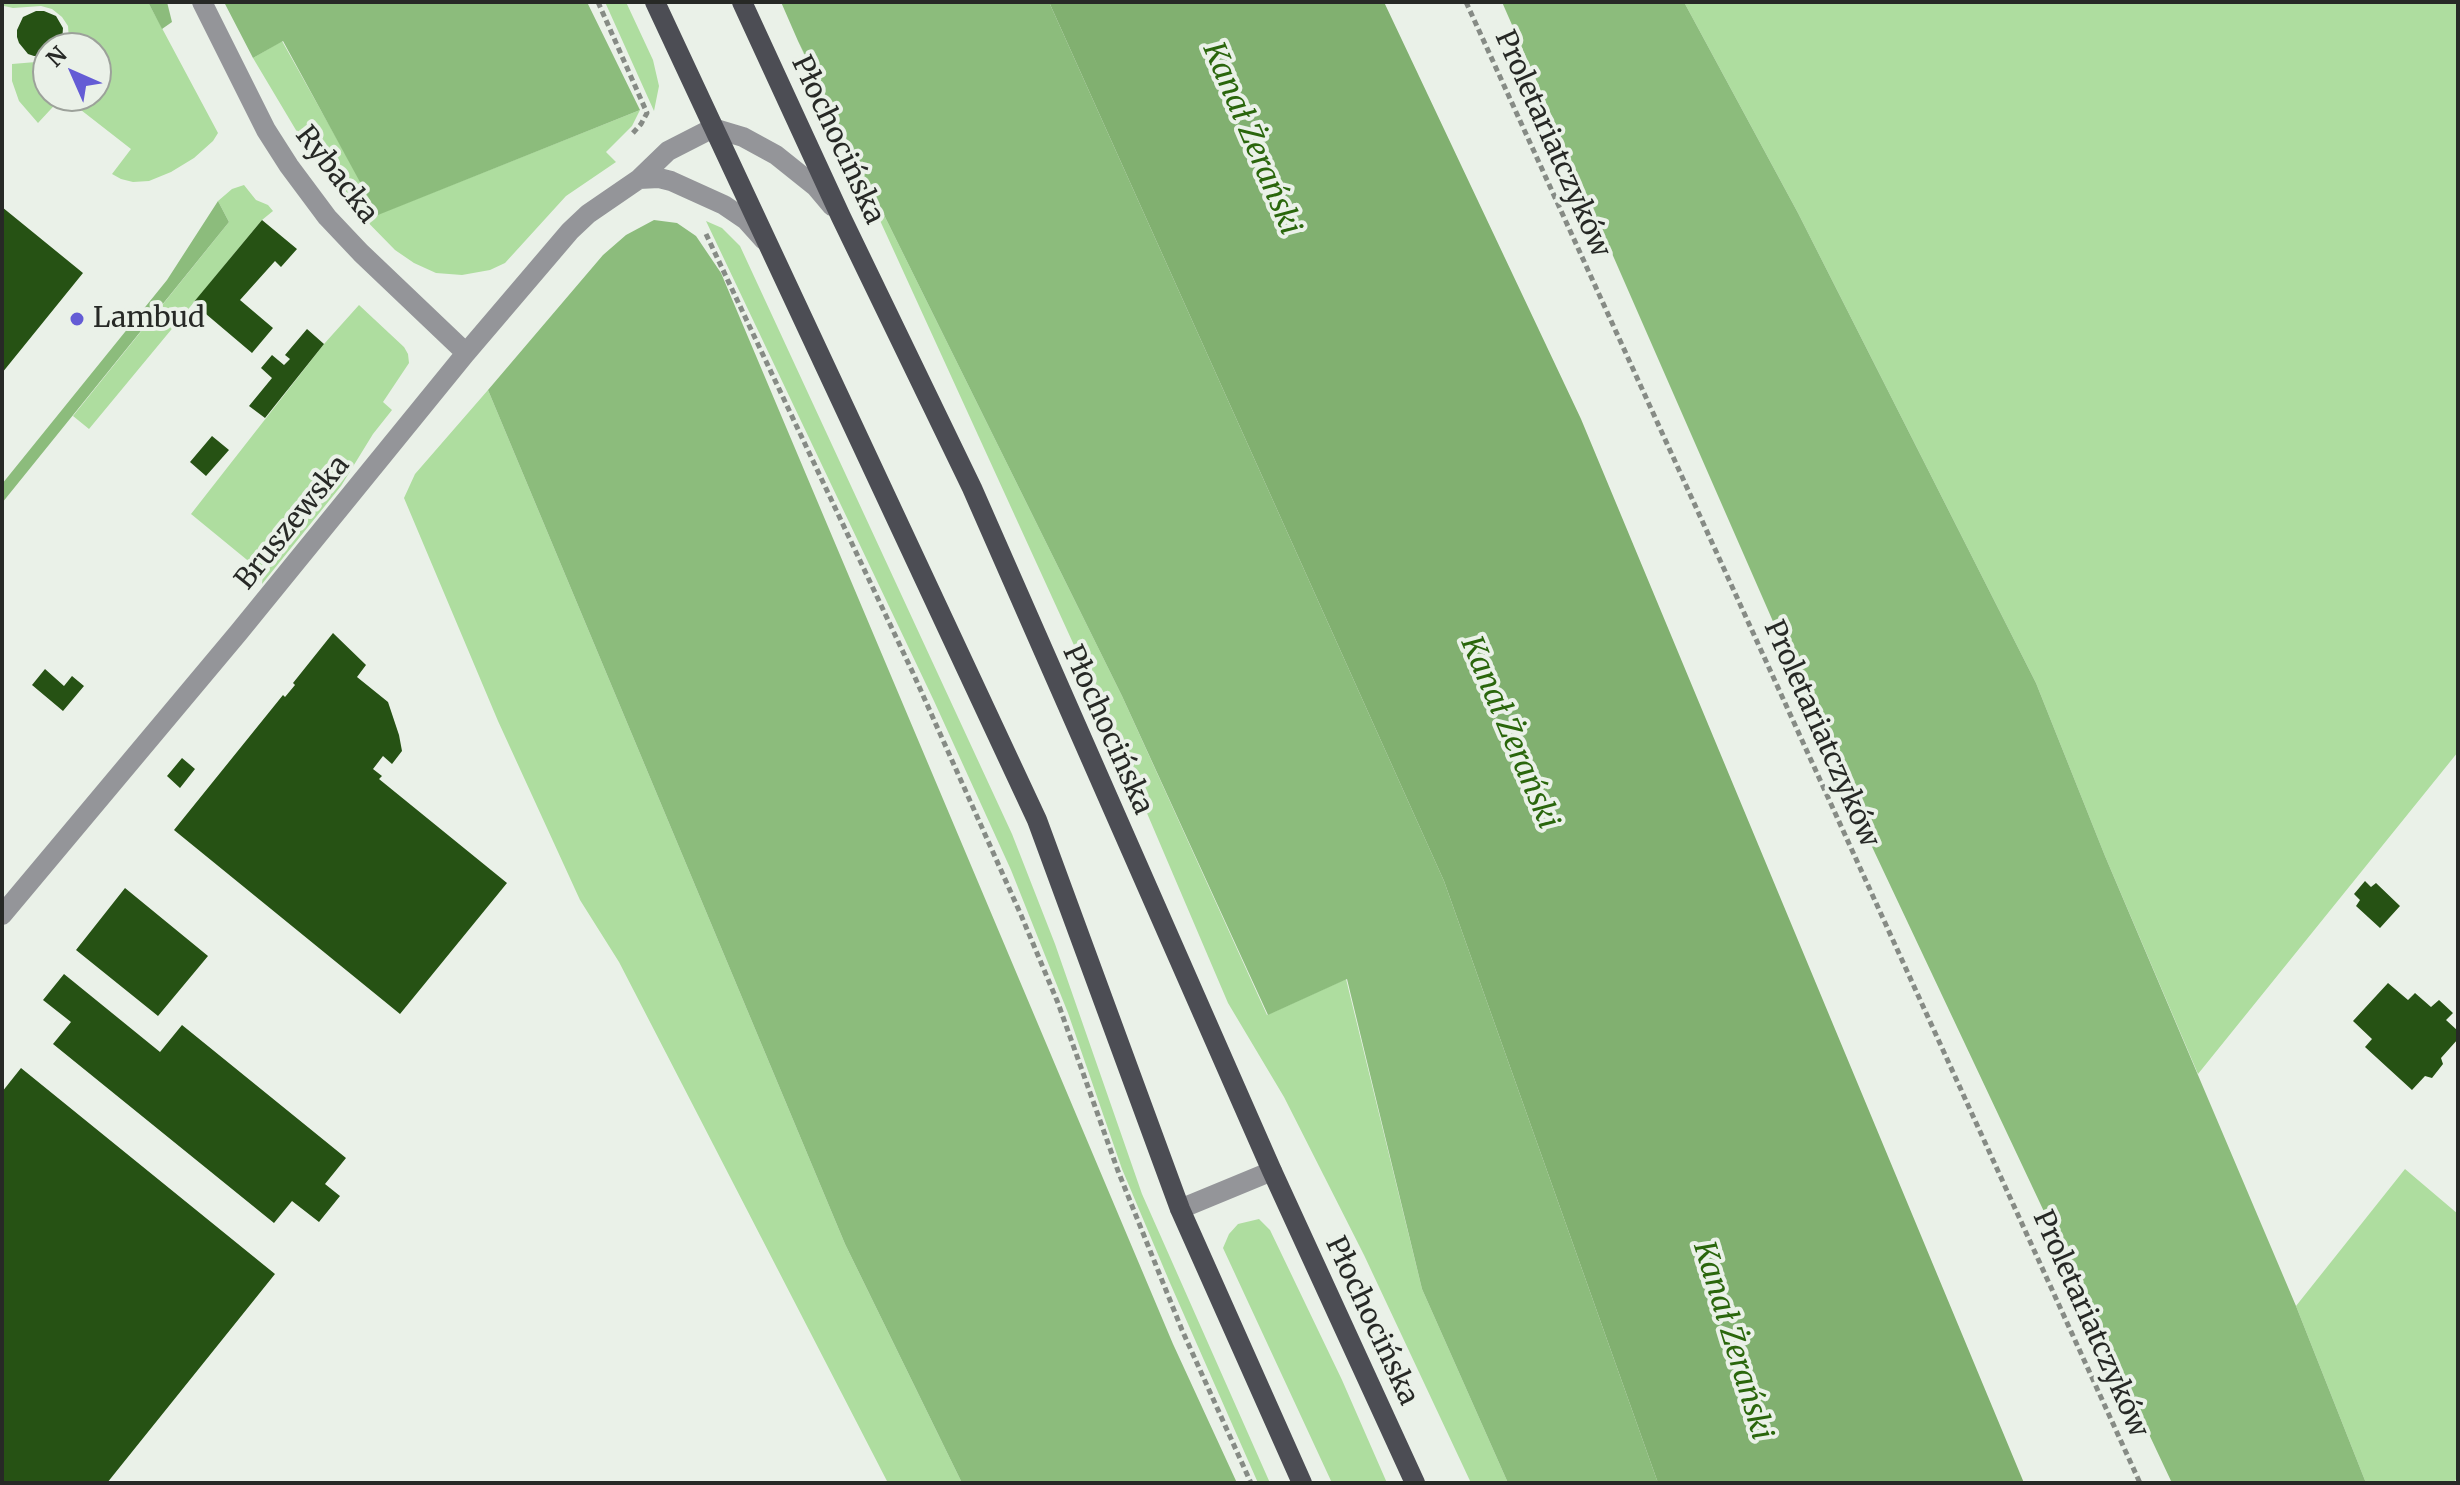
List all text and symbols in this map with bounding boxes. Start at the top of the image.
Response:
street label: Proletariatczyków [1487,26,1617,262]
north arrow [32,32,112,112]
water label: Kanał Żerański [1194,37,1308,241]
text: N [40,40,72,72]
street label: Płochocińska [783,51,891,229]
street label: Rybacka [288,120,384,230]
place label: Lambud [93,302,205,336]
marker: Lambud [68,310,86,328]
street label: Bruszewska [229,449,357,597]
street label: Proletariatczyków [1756,616,1886,852]
water label: Kanał Żerański [1452,631,1566,835]
street label: Płochocińska [1055,640,1159,820]
street label: Proletariatczyków [2025,1206,2155,1442]
street label: Płochocińska [1317,1232,1425,1410]
water label: Kanał Żerański [1685,1238,1779,1444]

